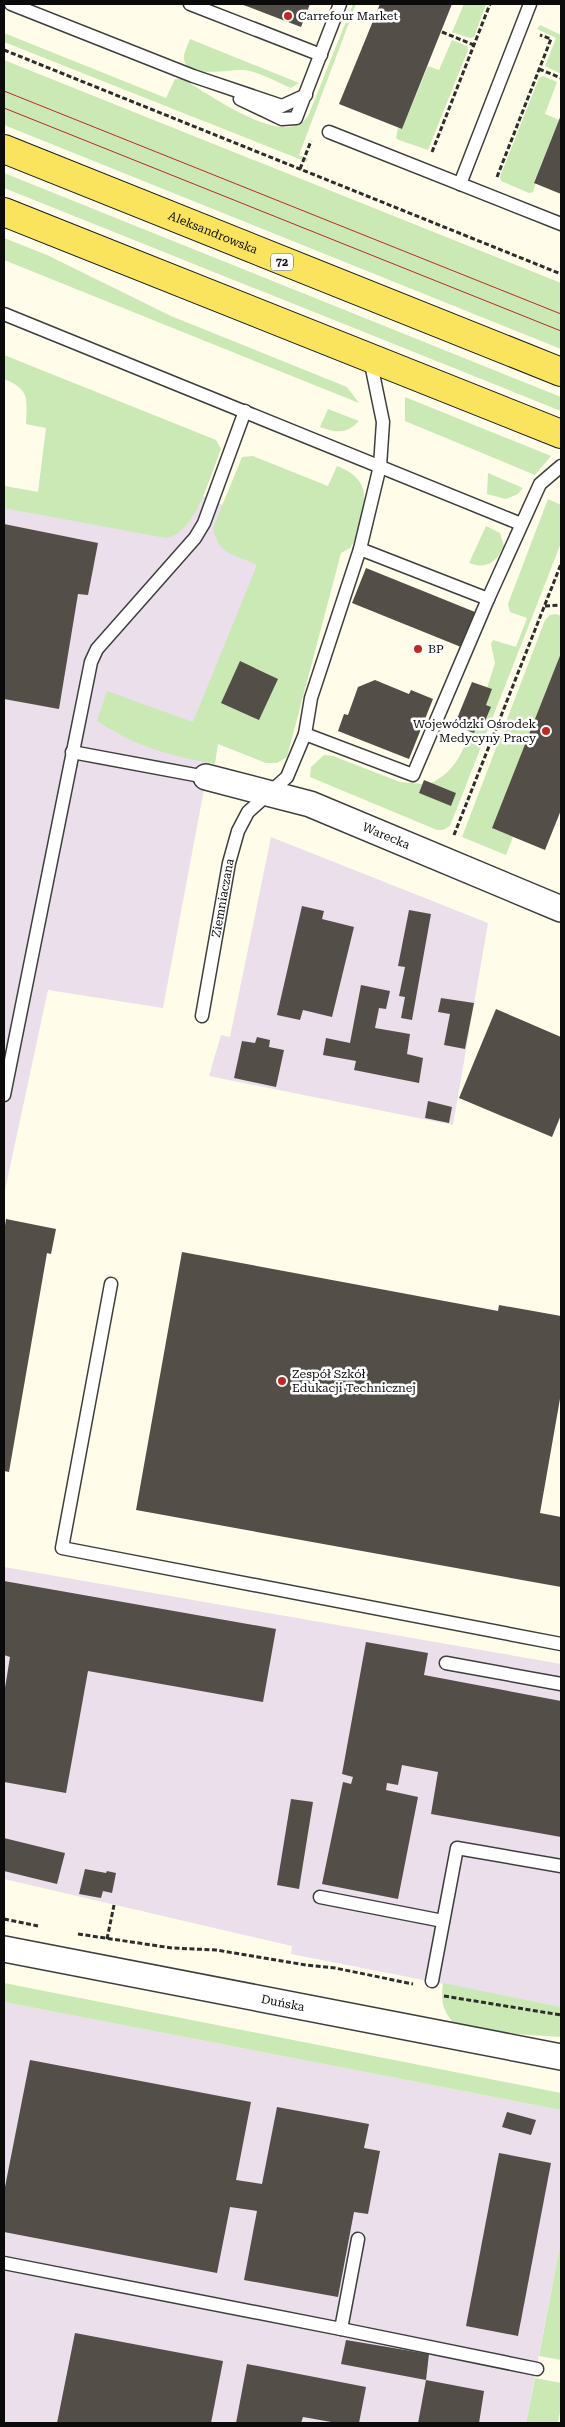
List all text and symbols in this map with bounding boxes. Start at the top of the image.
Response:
place label: Carrefour Market [298,9,398,23]
marker: Carrefour Market [282,10,294,22]
street label: Aleksandrowska [166,208,260,257]
road number: 72 [271,253,293,270]
place label: BP [428,642,444,656]
marker: BP [412,643,424,655]
place label: Wojewódzki Ośrodek Medycyny Pracy [413,717,537,745]
marker: Wojewódzki Ośrodek Medycyny Pracy [540,725,552,737]
street label: Warecka [360,820,412,852]
street label: Ziemniaczana [209,856,237,938]
place label: Zespół Szkół Edukacji Technicznej [292,1367,416,1395]
marker: Zespół Szkół Edukacji Technicznej [276,1375,288,1387]
street label: Duńska [260,1992,306,2014]

